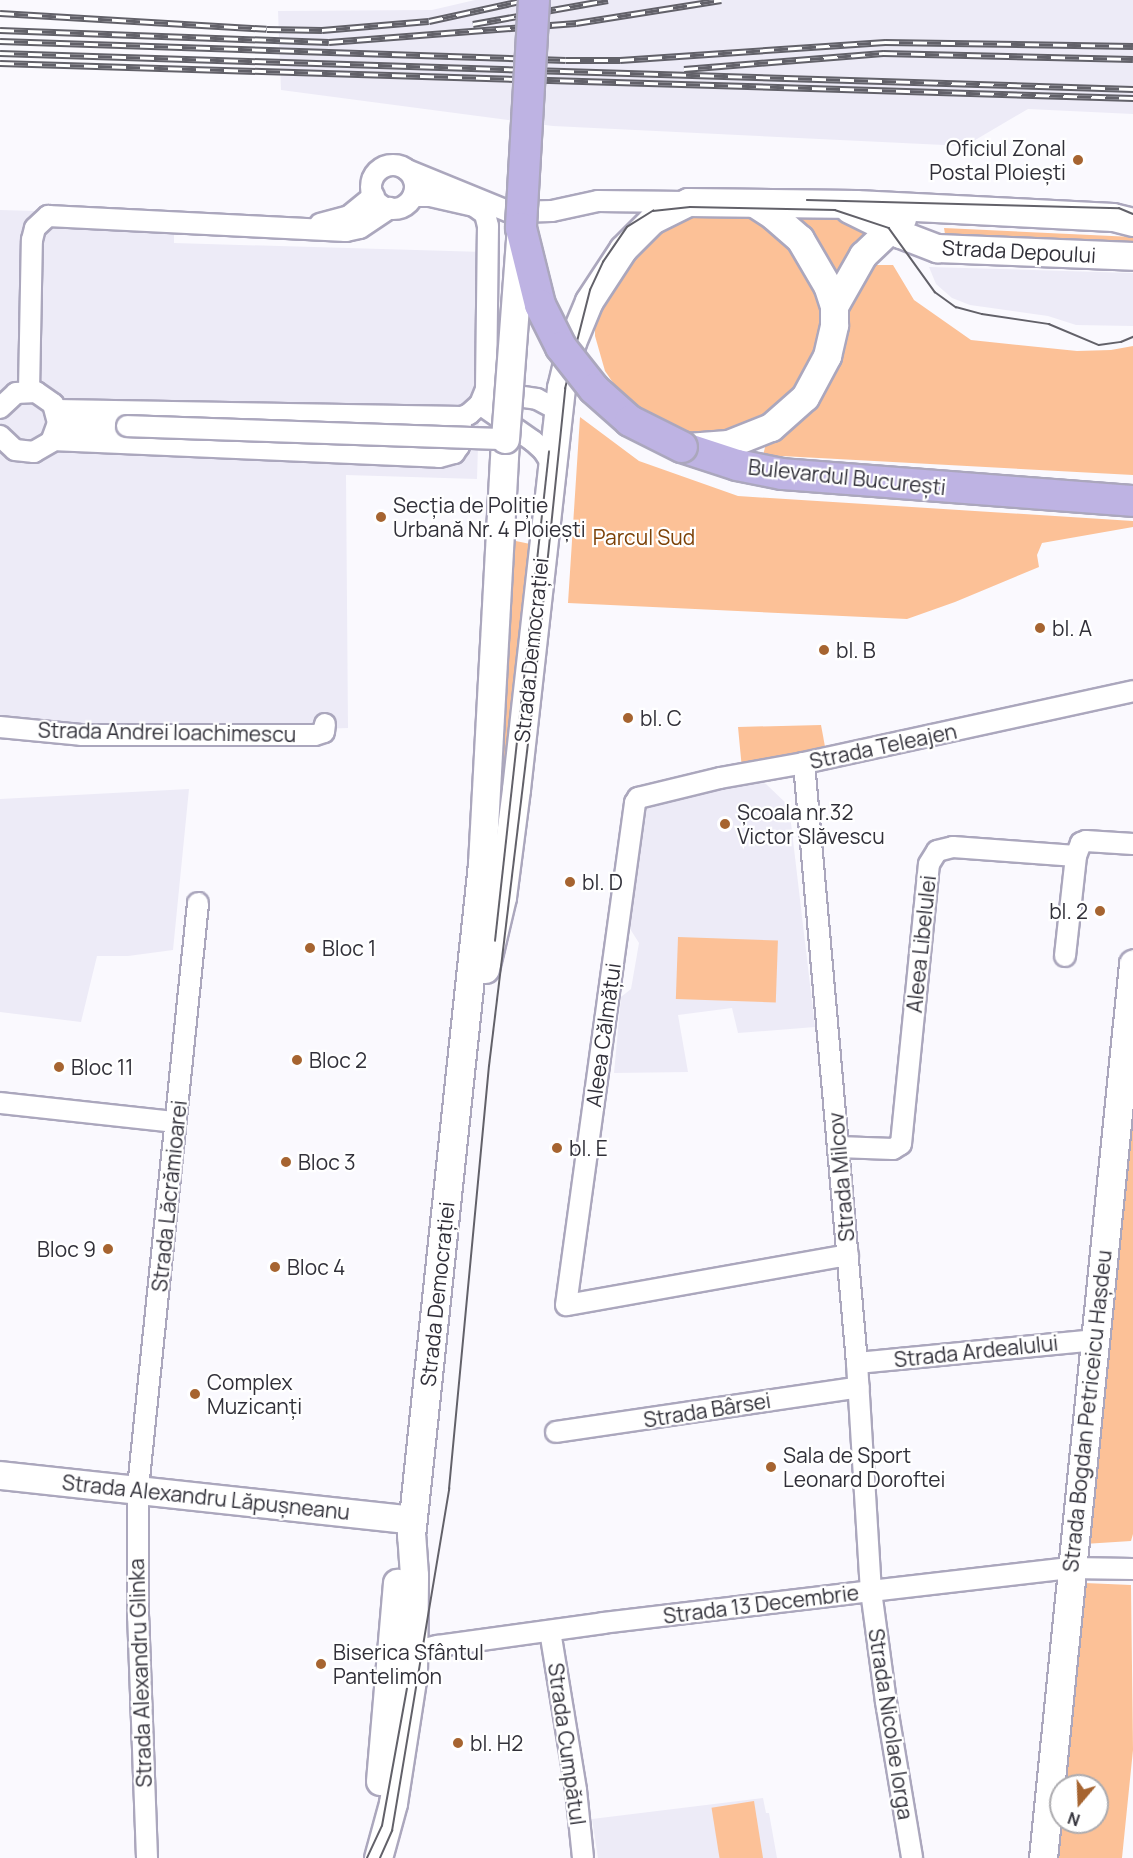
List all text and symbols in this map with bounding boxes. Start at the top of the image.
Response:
place label: Oficiul Zonal Postal Ploiești [929,135,1066,185]
marker: Oficiul Zonal Postal Ploiești [1071,153,1085,167]
street label: Strada Depoului [941,234,1097,268]
street label: Bulevardul București [747,454,947,500]
place label: Secția de Poliție Urbană Nr. 4 Ploiești [393,492,586,542]
marker: Secția de Poliție Urbană Nr. 4 Ploiești [374,510,388,524]
park label: Parcul Sud [593,524,695,550]
street label: Strada Democrației [509,556,553,744]
place label: bl. A [1052,615,1092,641]
marker: bl. A [1033,621,1047,635]
place label: bl. B [836,637,876,663]
marker: bl. B [817,643,831,657]
place label: bl. C [640,705,682,731]
marker: bl. C [621,711,635,725]
street label: Strada Andrei Ioachimescu [38,717,296,747]
street label: Strada Teleajen [807,718,959,774]
place label: Școala nr.32 Victor Slăvescu [737,799,885,849]
marker: Școala nr.32 Victor Slăvescu [718,817,732,831]
place label: bl. D [582,869,623,895]
street label: Aleea Libelulei [901,874,941,1014]
marker: bl. D [563,875,577,889]
place label: bl. 2 [1049,898,1088,924]
marker: bl. 2 [1093,904,1107,918]
place label: Bloc 1 [322,935,376,961]
marker: Bloc 1 [303,941,317,955]
street label: Aleea Călmățui [580,961,626,1109]
place label: Bloc 2 [309,1047,367,1073]
marker: Bloc 2 [290,1053,304,1067]
place label: Bloc 11 [71,1054,133,1080]
marker: Bloc 11 [52,1060,66,1074]
street label: Strada Lăcrămioarei [146,1099,192,1293]
street label: Strada Milcov [823,1111,859,1243]
place label: bl. E [569,1135,608,1161]
marker: bl. E [550,1141,564,1155]
place label: Bloc 3 [298,1149,356,1175]
marker: Bloc 3 [279,1155,293,1169]
street label: Strada Democrației [415,1200,459,1388]
place label: Bloc 9 [37,1236,96,1262]
marker: Bloc 9 [101,1242,115,1256]
street label: Strada Bogdan Petriceicu Hașdeu [1058,1249,1116,1573]
place label: Bloc 4 [287,1254,345,1280]
marker: Bloc 4 [268,1260,282,1274]
street label: Strada Ardealului [893,1330,1059,1372]
place label: Complex Muzicanți [207,1369,302,1419]
marker: Complex Muzicanți [188,1387,202,1401]
street label: Strada Bârsei [642,1388,772,1432]
place label: Sala de Sport Leonard Doroftei [783,1442,945,1492]
marker: Sala de Sport Leonard Doroftei [764,1460,778,1474]
street label: Strada Alexandru Lăpușneanu [61,1469,351,1525]
street label: Strada Alexandru Glinka [123,1558,157,1788]
street label: Strada 13 Decembrie [662,1579,860,1629]
street label: Strada Nicolae Iorga [863,1627,919,1821]
place label: Biserica Sfântul Pantelimon [333,1639,484,1689]
marker: Biserica Sfântul Pantelimon [314,1657,328,1671]
street label: Strada Cumpătul [543,1661,591,1827]
place label: bl. H2 [470,1730,523,1756]
marker: bl. H2 [451,1736,465,1750]
north arrow [1049,1774,1109,1834]
text: N [1065,1807,1083,1831]

